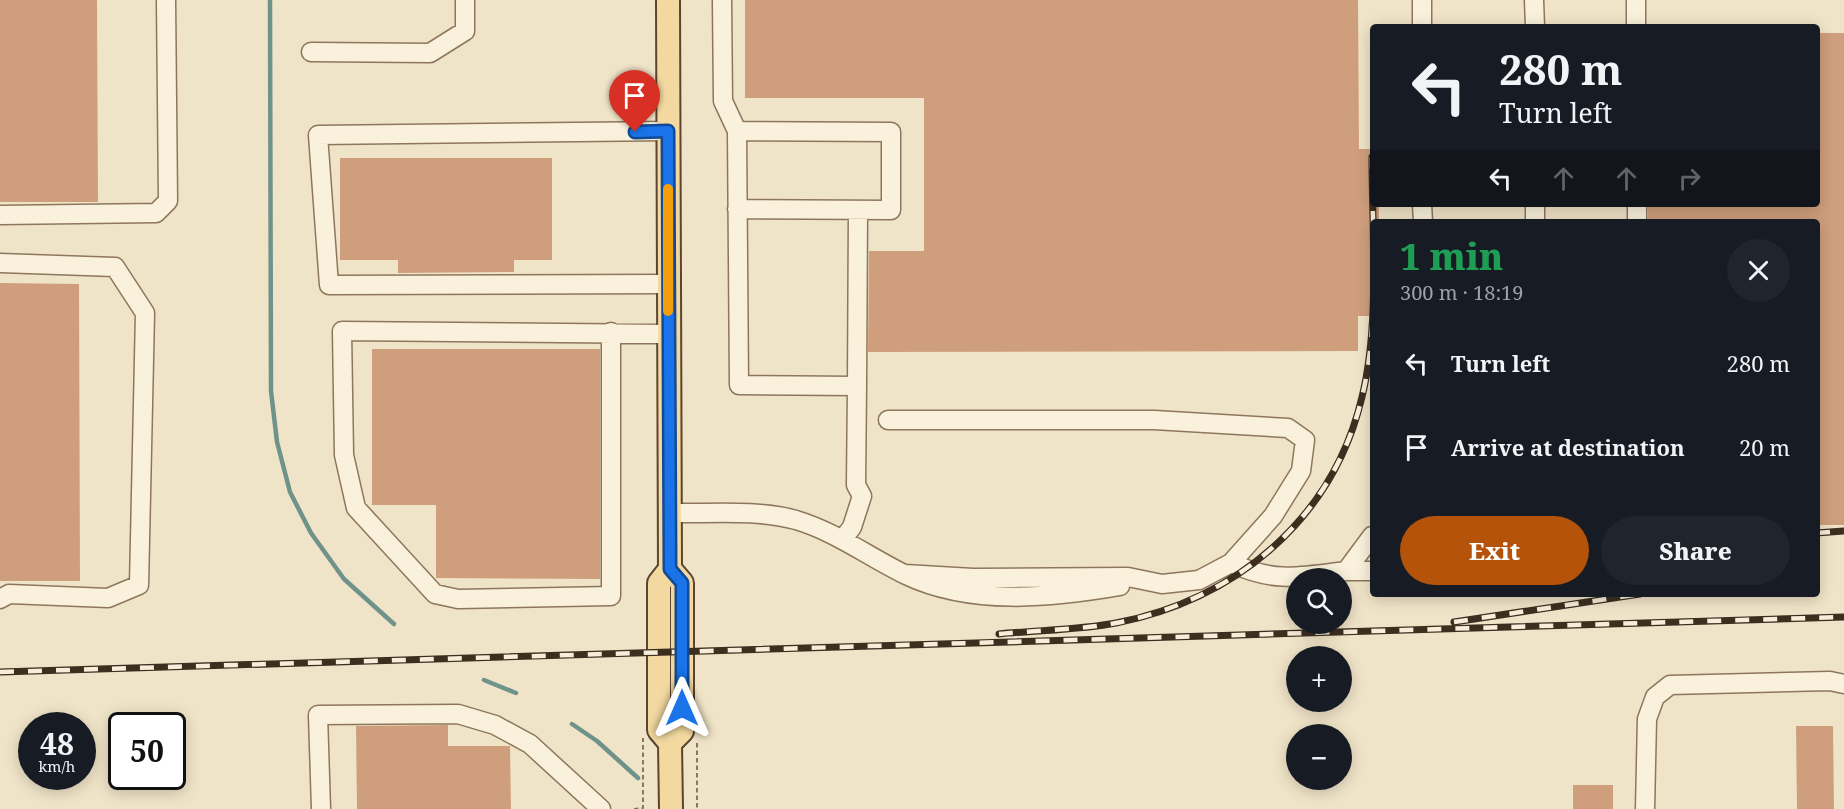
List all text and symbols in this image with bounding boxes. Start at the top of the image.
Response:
text: 280 m [1499,40,1623,97]
icon: left [1400,48,1478,126]
pin [609,70,660,132]
icon: arrive [618,79,651,112]
text: Turn left [1499,94,1612,131]
icon: left [1484,162,1517,195]
icon: ahead [1547,162,1580,195]
icon: ahead [1610,162,1643,195]
icon: right [1673,162,1706,195]
text: 1 min [1400,232,1503,281]
button: close [1727,239,1790,302]
text: 300 m · 18:19 [1400,279,1523,306]
icon: left [1400,347,1433,380]
text: Turn left [1451,348,1550,378]
text: 280 m [1727,348,1790,378]
icon: arrive [1400,431,1433,464]
text: Arrive at destination [1451,432,1685,462]
text: 20 m [1739,432,1790,462]
button: Exit [1400,516,1589,585]
button: Share [1601,516,1790,585]
map controls [1286,568,1352,790]
button: search [1286,568,1352,634]
button: + [1286,646,1352,712]
position arrow [650,676,714,740]
speed limit sign: 50 [108,712,186,790]
text: 48 [40,723,74,764]
button: − [1286,724,1352,790]
text: km/h [39,756,75,776]

